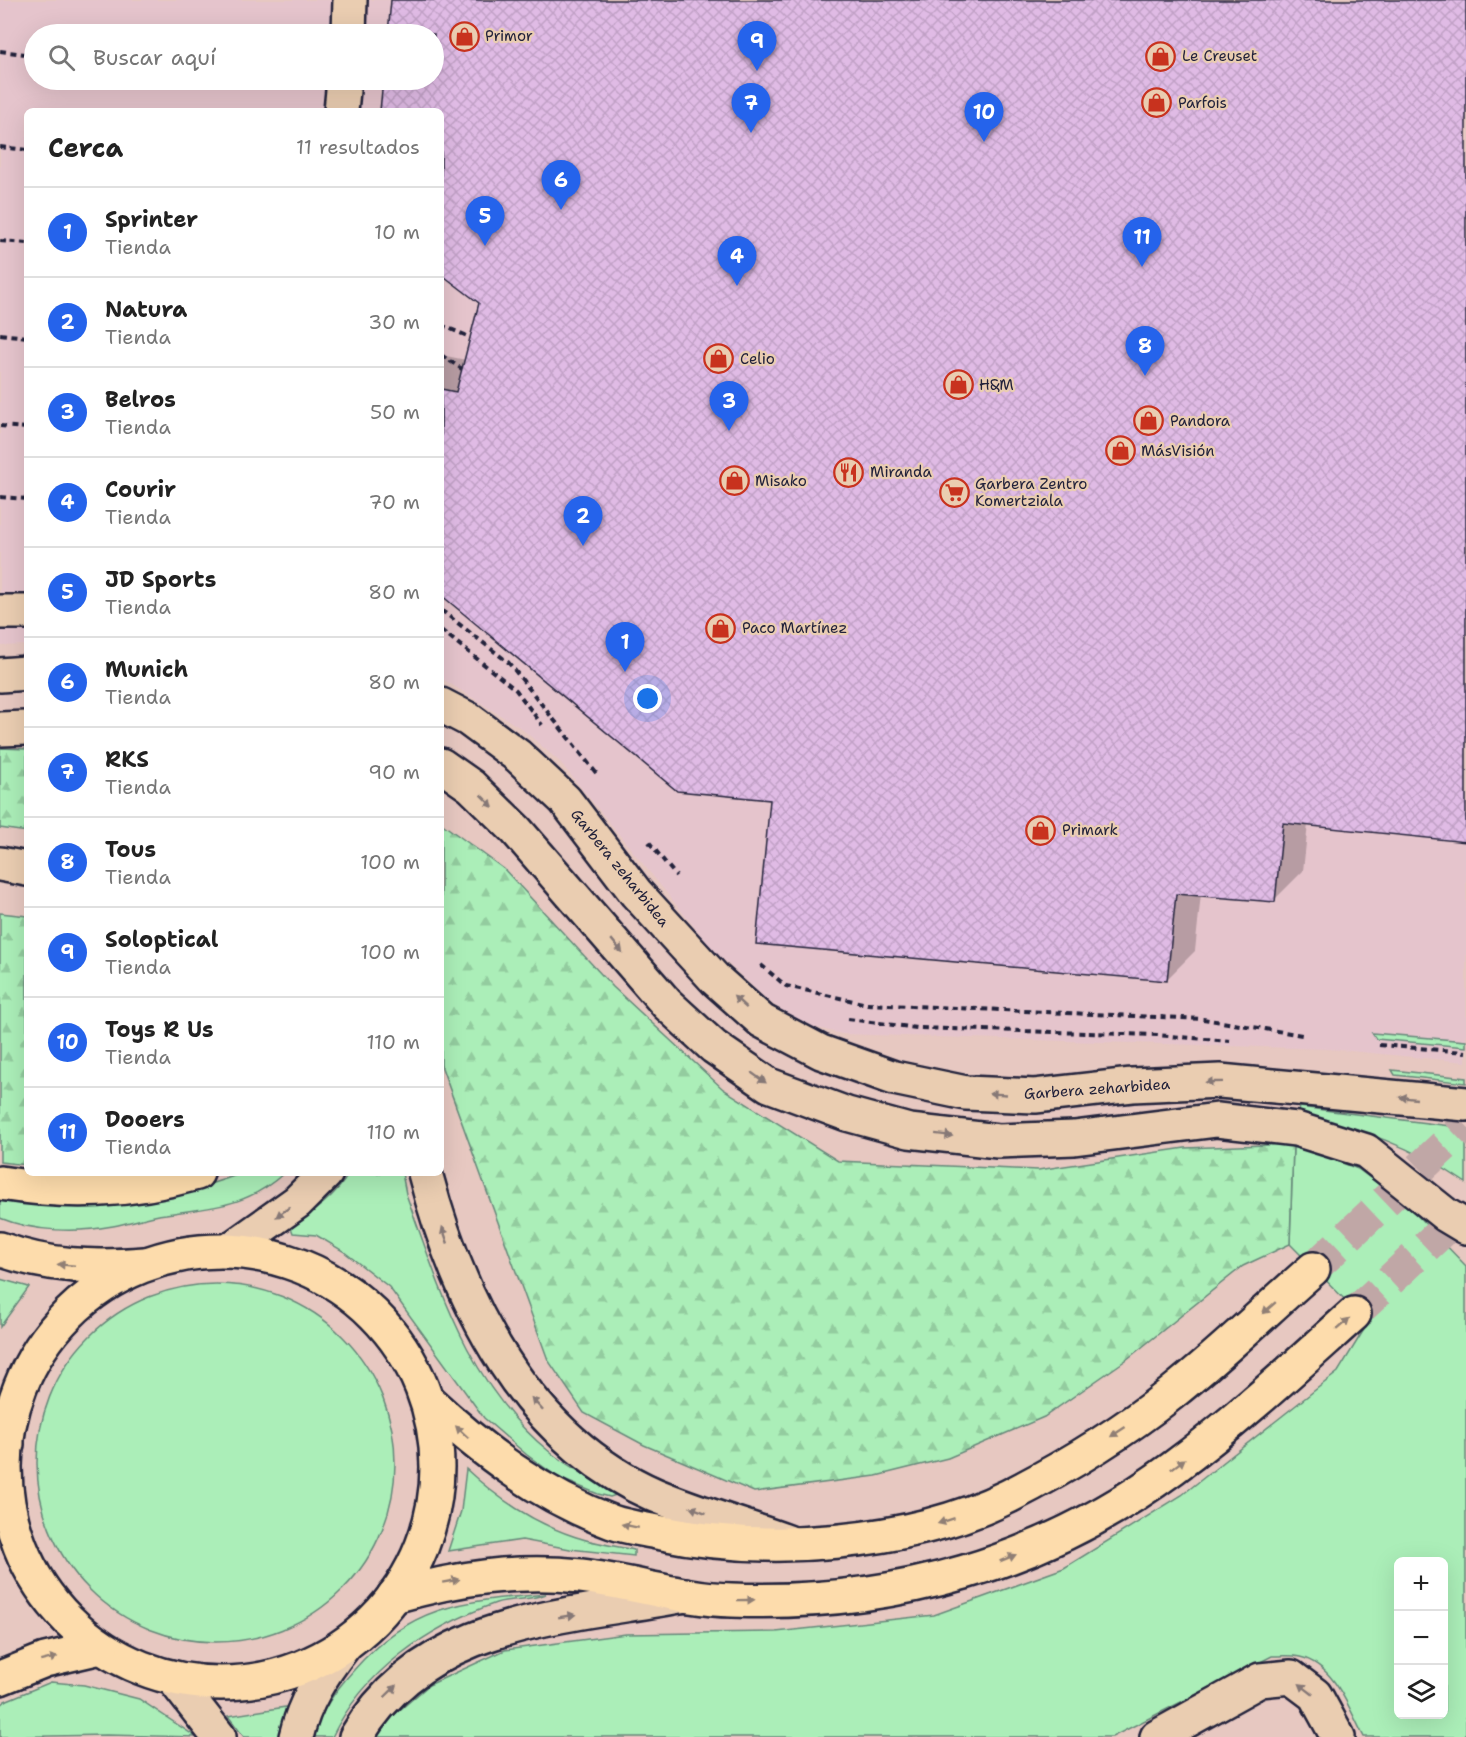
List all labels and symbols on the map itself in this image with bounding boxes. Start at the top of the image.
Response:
shop icon: Primor [448,20,480,52]
pin: 9 [738,22,777,71]
place label: Primor [485,26,533,46]
shop icon: Le Creuset [1145,40,1177,72]
place label: Le Creuset [1182,46,1257,66]
pin: 7 [732,84,771,133]
shop icon: Parfois [1141,87,1173,119]
pin: 10 [964,92,1004,142]
place label: Parfois [1178,93,1227,113]
pin: 6 [542,160,580,210]
pin: 5 [466,196,504,246]
pin: 11 [1122,218,1162,267]
pin: 4 [718,236,756,286]
pin: 8 [1126,326,1164,376]
shop icon: Celio [703,343,735,375]
place label: Celio [740,349,775,369]
shop icon: H&M [942,369,974,401]
place label: H&M [979,375,1014,395]
pin: 3 [710,382,748,431]
shop icon: Pandora [1133,405,1165,437]
place label: Pandora [1170,411,1231,431]
shop icon: MásVisión [1104,435,1136,467]
place label: MásVisión [1141,441,1214,461]
restaurant icon: Miranda [833,456,865,488]
place label: Miranda [870,462,932,482]
shop icon: Misako [718,465,750,497]
place label: Misako [755,471,807,491]
place label: Garbera Zentro Komertziala [975,474,1087,511]
supermarket icon: Garbera Zentro Komertziala [938,477,970,509]
pin: 2 [564,496,602,546]
shop icon: Paco Martínez [705,612,737,644]
place label: Paco Martínez [742,618,847,638]
pin: 1 [606,622,644,672]
your location [633,684,662,713]
one-way arrow [479,794,493,808]
street label: Garbera zeharbidea [566,805,674,932]
shop icon: Primark [1025,814,1057,846]
place label: Primark [1062,820,1118,840]
one-way arrow [610,938,623,953]
one-way arrow [733,996,748,1009]
one-way arrow [751,1072,767,1083]
street label: Garbera zeharbidea [1023,1074,1171,1104]
one-way arrow [1204,1077,1223,1087]
one-way arrow [989,1090,1008,1099]
one-way arrow [1398,1094,1417,1103]
one-way arrow [935,1130,954,1139]
one-way arrow [276,1206,292,1218]
one-way arrow [440,1226,449,1244]
one-way arrow [56,1260,75,1269]
one-way arrow [1262,1301,1277,1314]
one-way arrow [1335,1318,1350,1331]
one-way arrow [530,1397,544,1412]
one-way arrow [455,1426,469,1440]
one-way arrow [1110,1426,1127,1437]
one-way arrow [1171,1459,1186,1471]
one-way arrow [689,1504,707,1514]
one-way arrow [937,1516,955,1526]
one-way arrow [621,1521,640,1530]
one-way arrow [999,1553,1017,1562]
one-way arrow [441,1576,460,1585]
one-way arrow [737,1595,756,1605]
one-way arrow [557,1611,576,1620]
one-way arrow [40,1654,59,1664]
one-way arrow [1299,1683,1314,1695]
one-way arrow [384,1684,398,1698]

